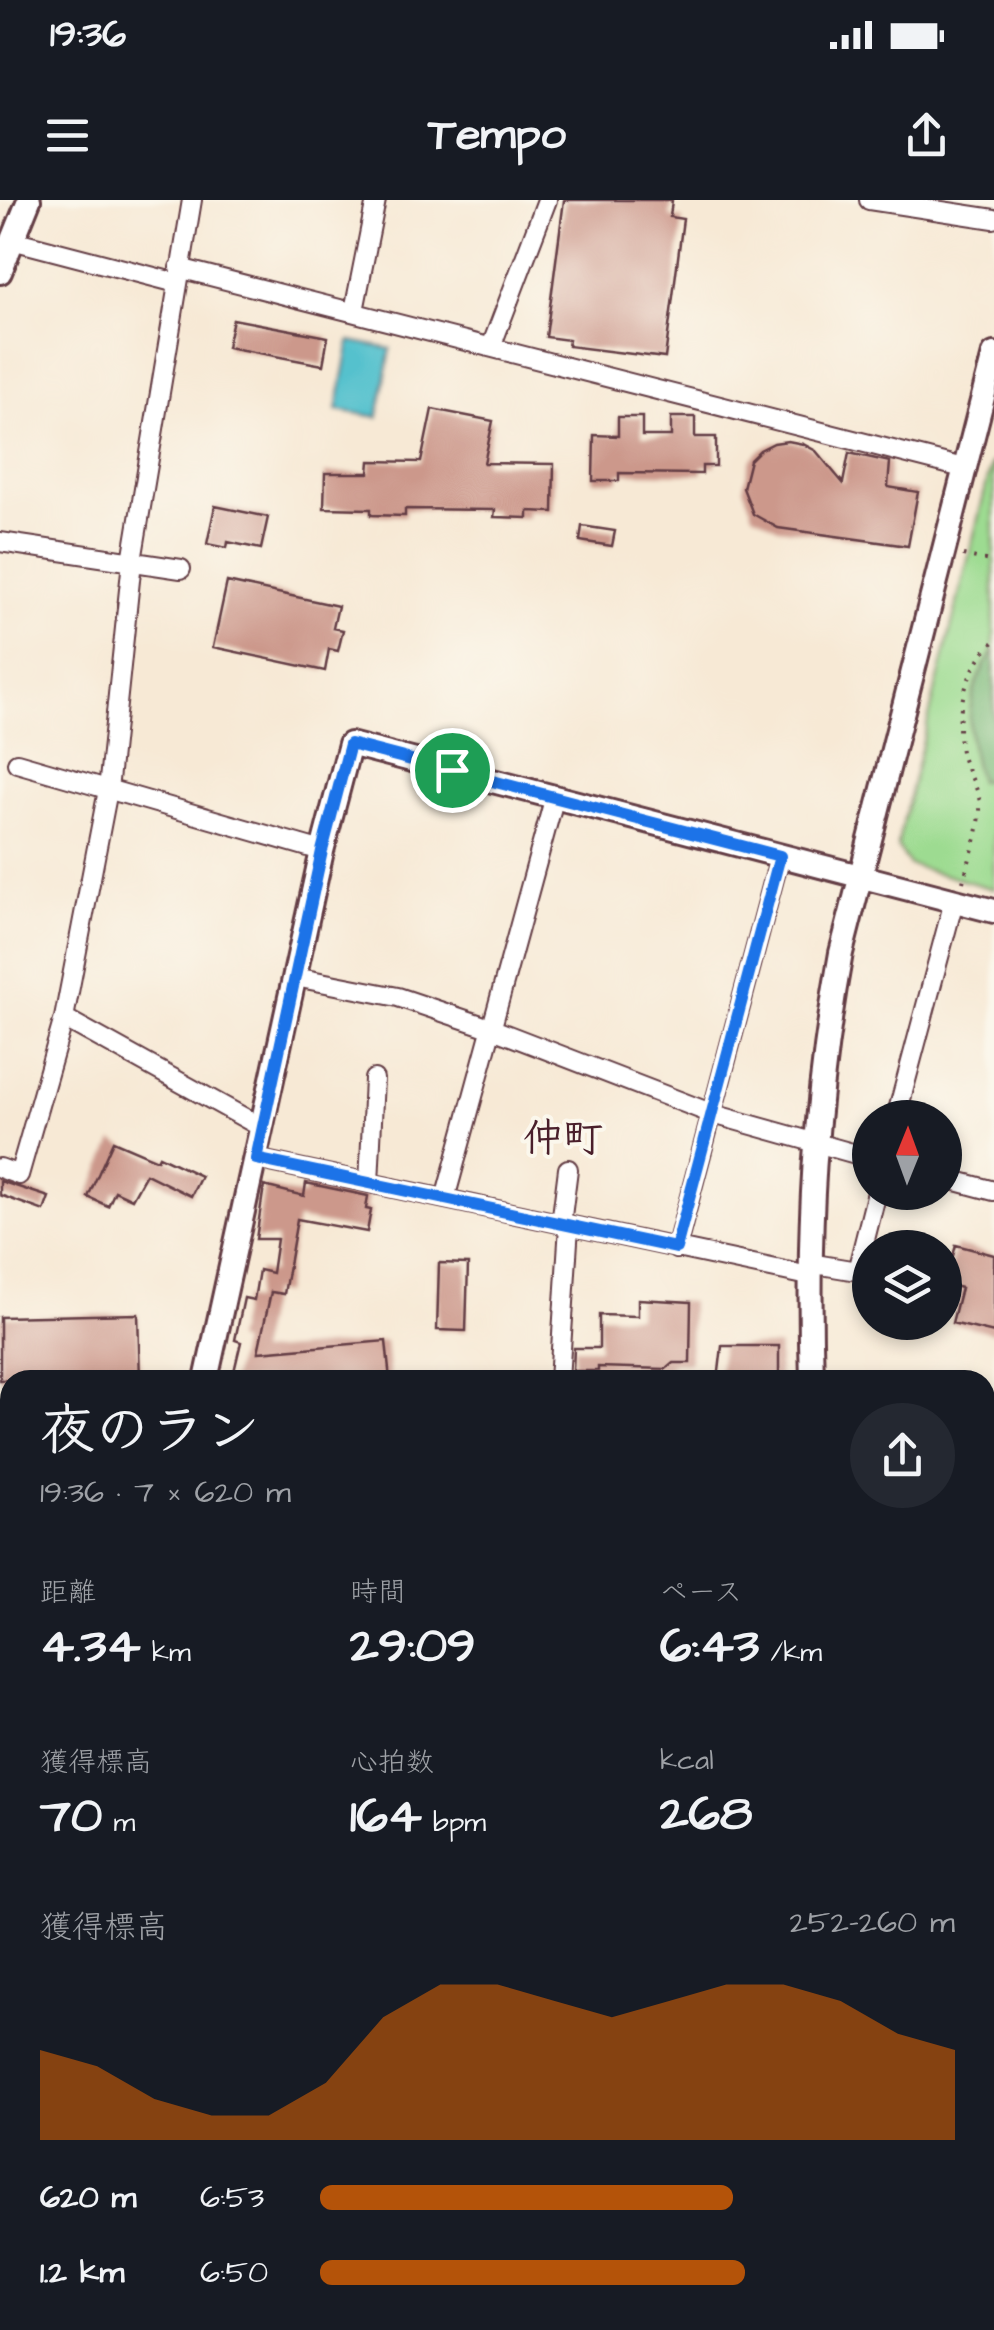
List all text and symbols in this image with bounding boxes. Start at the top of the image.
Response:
text: 19:36 [50,9,126,61]
text: Tempo [428,104,566,166]
icon: menu [40,108,95,163]
icon: share [899,108,954,163]
pin [410,728,495,813]
icon: arrive [425,743,480,798]
north arrow [852,1100,962,1210]
map controls [852,1100,962,1340]
district label: 仲町 [523,1112,603,1167]
button: layers [852,1230,962,1340]
text: 夜のラン [40,1394,260,1470]
button: share [850,1403,955,1508]
text: 19:36 · 7 × 620 m [40,1470,291,1515]
text: 距離 [40,1573,96,1612]
text: 時間 [350,1573,406,1612]
text: ペース [660,1573,742,1612]
text: 4.34 [40,1612,141,1681]
text: 29:09 [350,1612,475,1681]
text: 6:43 [660,1612,759,1681]
text: km [141,1633,191,1672]
text: /km [759,1633,822,1672]
text: kcal [660,1741,714,1780]
text: 獲得標高 [40,1743,152,1782]
text: 心拍数 [350,1743,434,1782]
text: 268 [660,1780,752,1849]
text: 70 [40,1782,102,1851]
text: 164 [350,1782,422,1851]
text: m [102,1803,135,1842]
text: bpm [422,1803,486,1842]
text: 252–260 m [790,1900,955,1945]
text: 獲得標高 [40,1905,168,1950]
text: 620 m [40,2175,136,2220]
text: 6:53 [200,2175,264,2220]
text: 1.2 km [40,2250,124,2295]
text: 6:50 [200,2250,268,2295]

